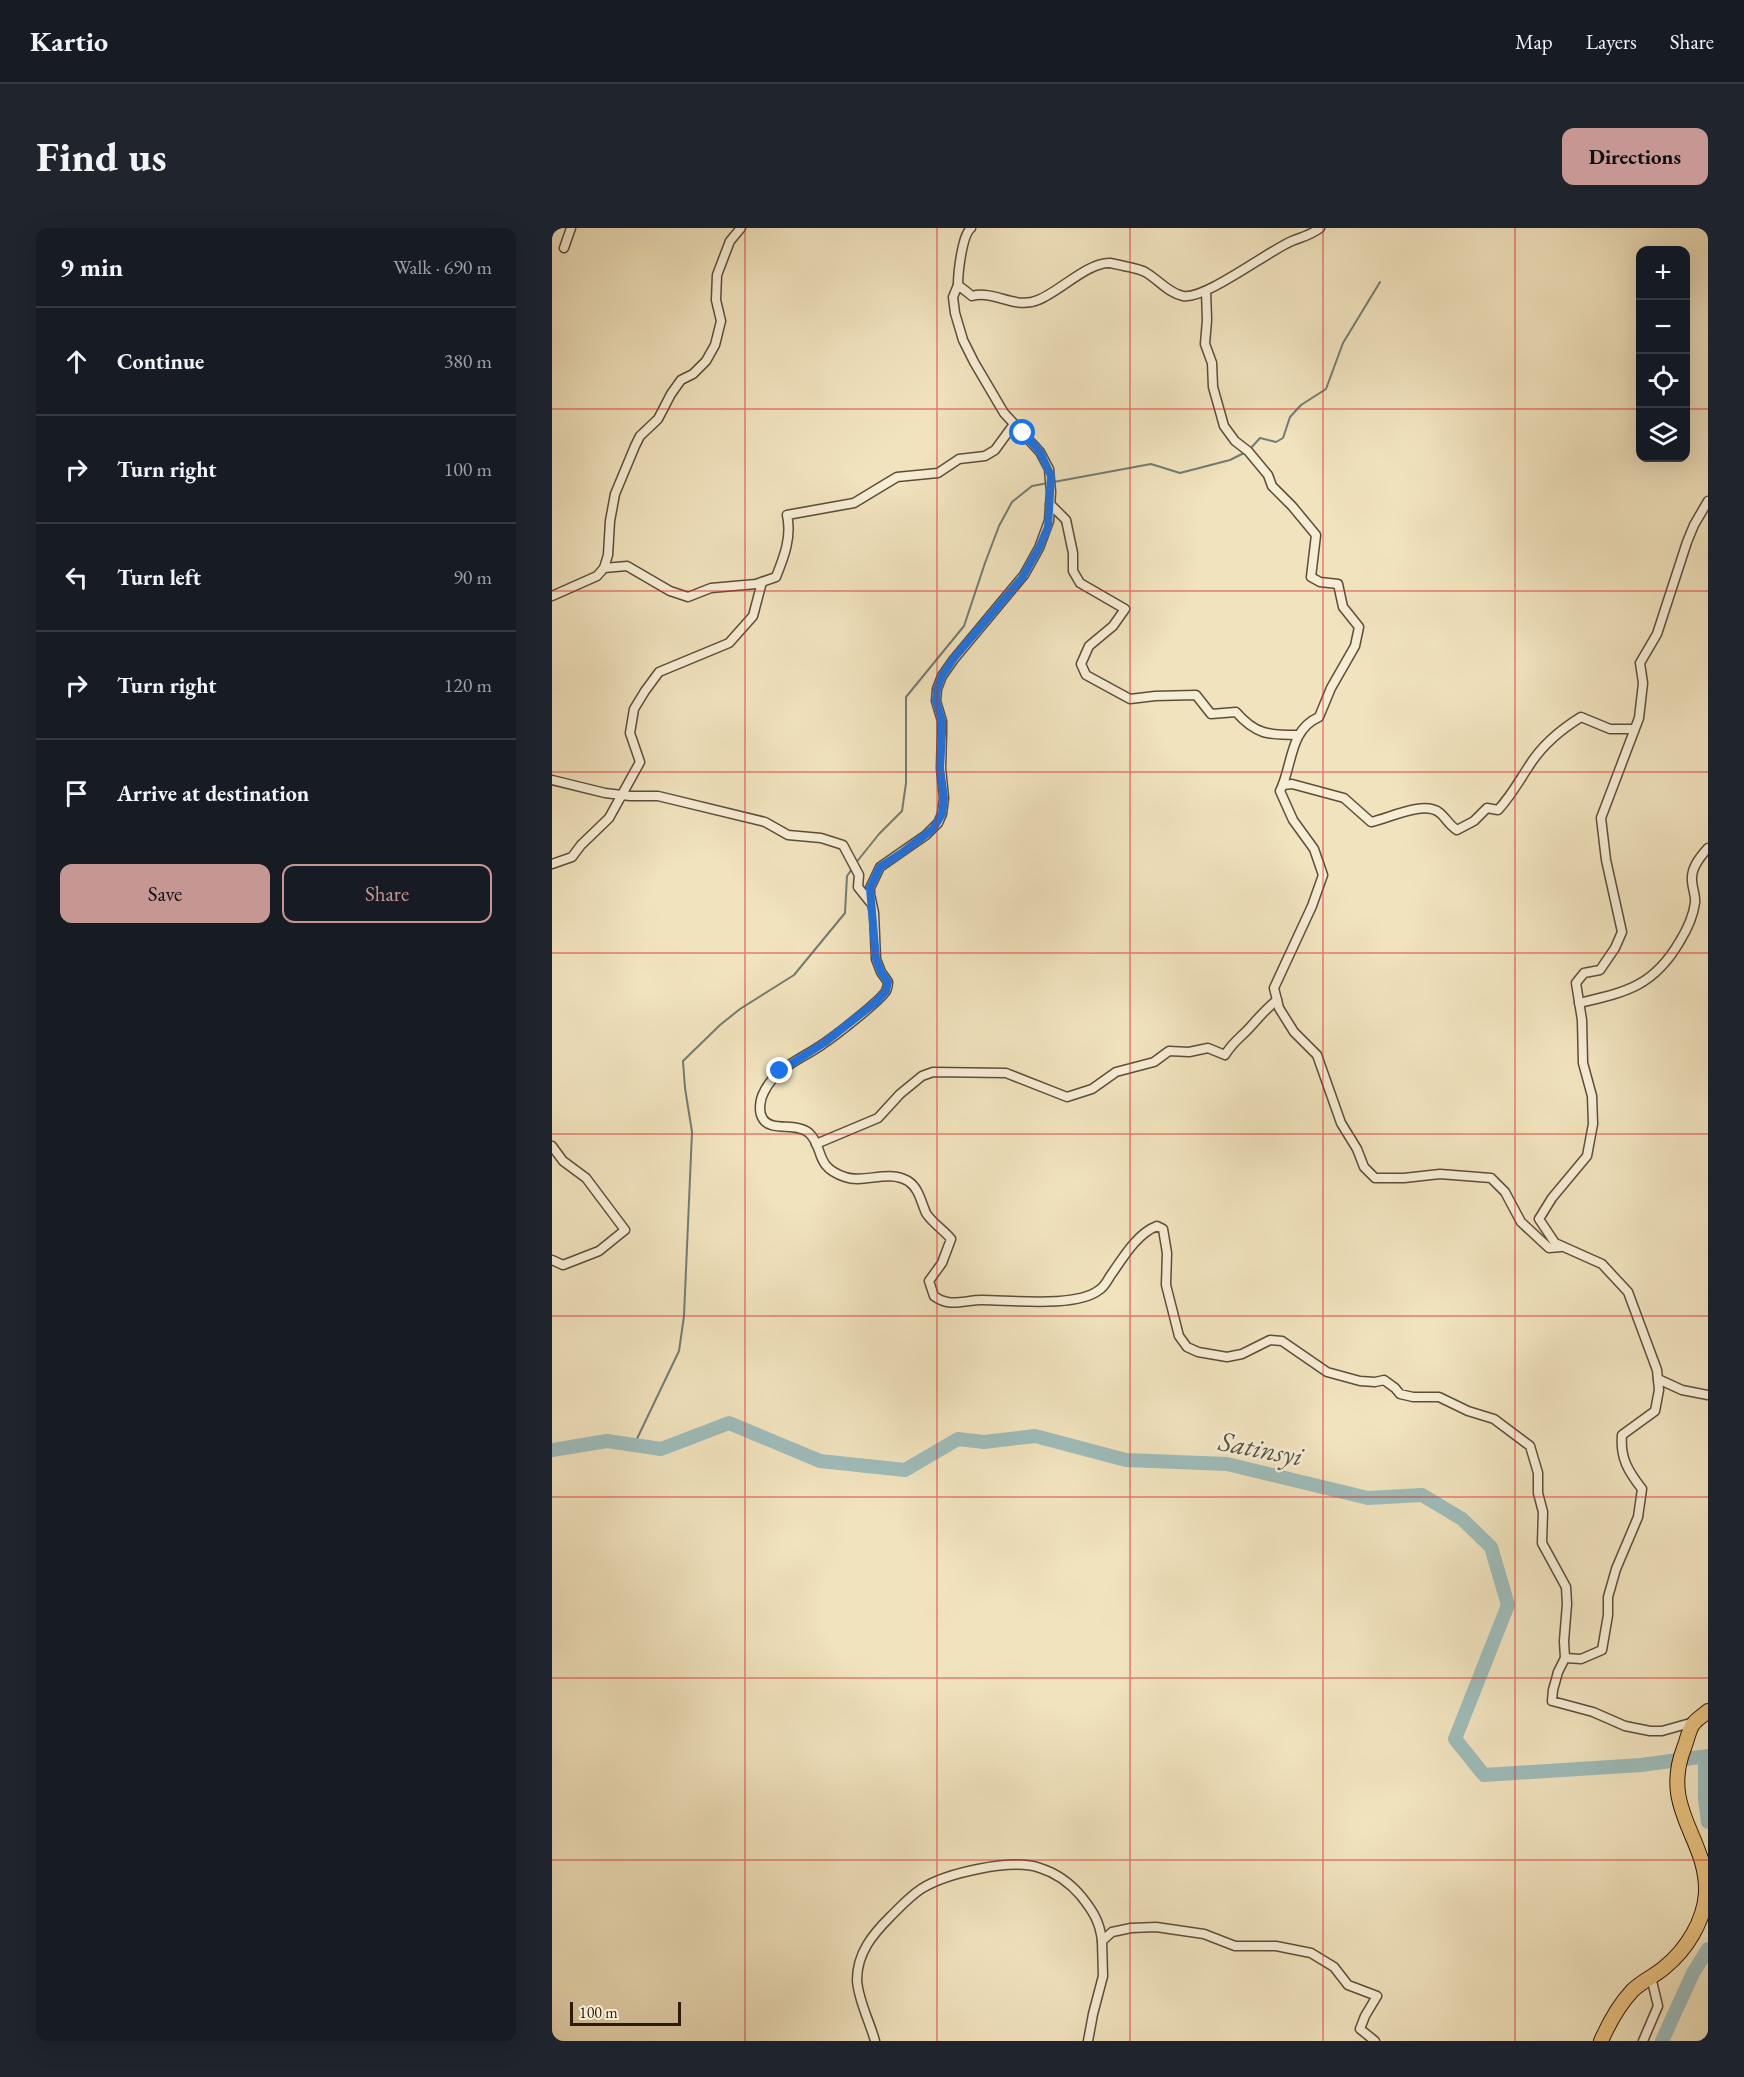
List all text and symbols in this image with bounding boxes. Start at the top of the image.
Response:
text: Kartio [30,23,108,59]
text: Map [1515,28,1553,55]
text: Layers [1586,28,1637,55]
text: Share [1670,28,1714,55]
button: Directions [1562,128,1708,185]
text: Find us [36,129,167,184]
map controls [1636,246,1690,462]
button: + [1636,246,1690,300]
text: 9 min [60,250,123,284]
text: Walk · 690 m [393,254,492,280]
button: − [1636,300,1690,354]
icon: ahead [60,345,93,378]
text: Continue [117,347,204,376]
text: 380 m [444,348,492,374]
button: locate [1636,354,1690,408]
button: layers [1636,408,1690,462]
route start [1009,419,1035,445]
icon: right [60,453,93,486]
text: Turn right [117,455,216,484]
text: 100 m [444,456,492,482]
icon: left [60,561,93,594]
text: Turn left [117,563,201,592]
text: 90 m [453,564,492,590]
icon: right [60,669,93,702]
text: Turn right [117,671,216,700]
text: 120 m [444,672,492,698]
icon: arrive [60,777,93,810]
text: Arrive at destination [117,779,309,808]
button: Save [60,864,270,923]
button: Share [282,864,492,923]
route end [766,1057,792,1083]
water label: Satinsyi [1215,1422,1308,1474]
scale bar [570,1999,681,2026]
text: 100 m [579,2002,618,2023]

